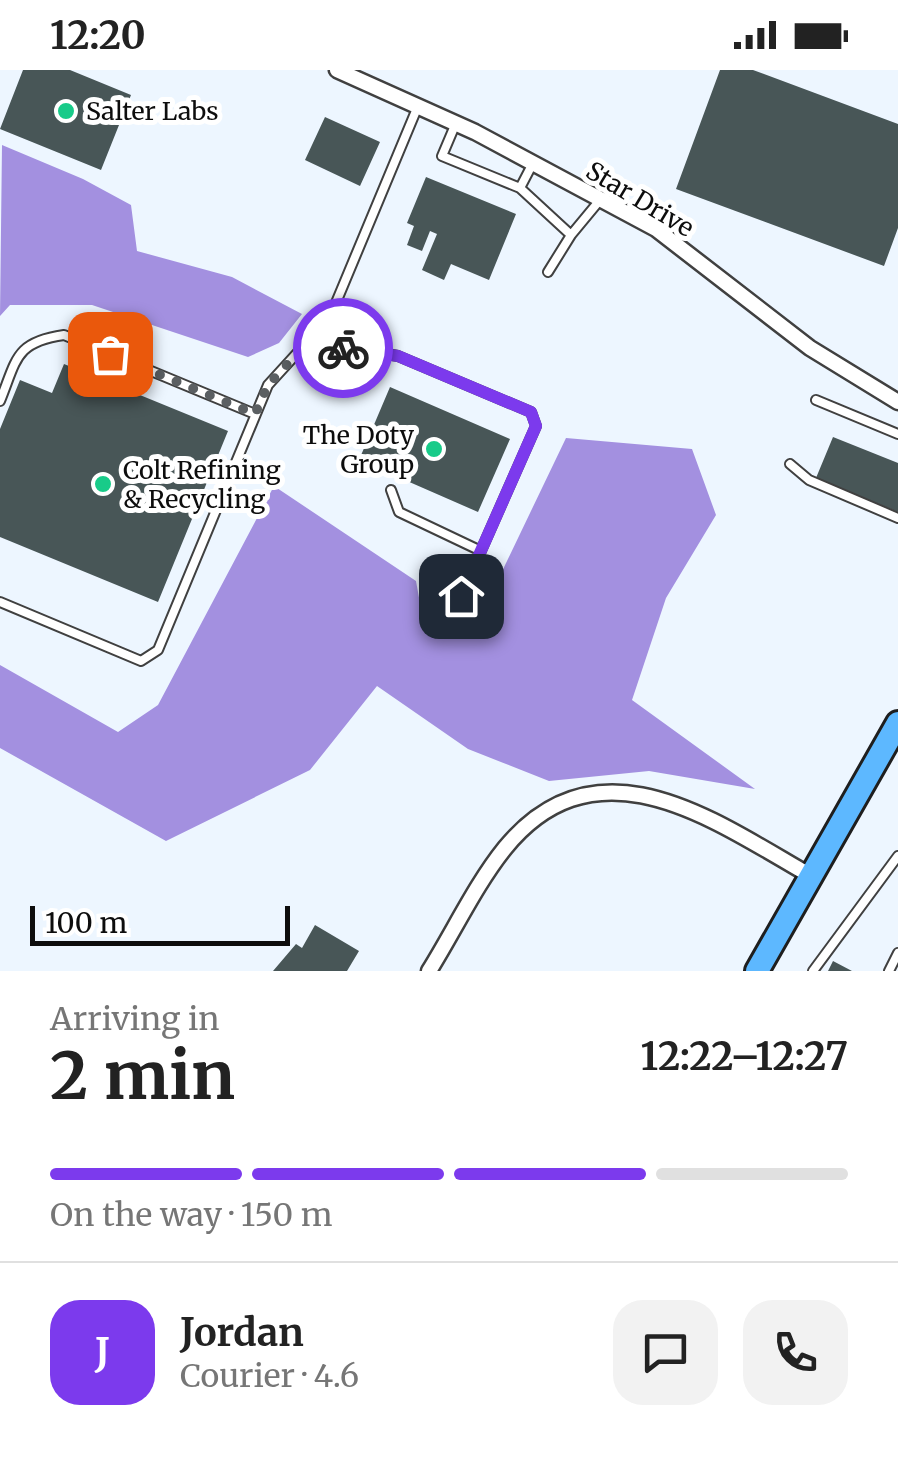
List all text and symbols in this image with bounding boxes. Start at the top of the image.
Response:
text: 12:20 [50,12,146,59]
place label: Salter Labs [86,95,219,127]
marker: Salter Labs [55,100,77,122]
street label: Star Drive [580,154,700,244]
courier [293,298,393,398]
pin [68,312,153,397]
icon: bike [316,321,371,376]
icon: bag [83,327,138,382]
place label: The Doty Group [303,419,414,480]
marker: The Doty Group [423,438,445,460]
place label: Colt Refining & Recycling [123,454,281,515]
marker: Colt Refining & Recycling [92,473,114,495]
pin [419,554,504,639]
icon: home [434,569,489,624]
scale bar [30,901,290,946]
text: 100 m [45,905,127,941]
text: Arriving in [50,999,219,1039]
text: 12:22–12:27 [641,1033,848,1080]
text: 2 min [50,1035,235,1117]
text: On the way · 150 m [50,1195,332,1235]
button: chat [613,1300,718,1405]
button: phone [743,1300,848,1405]
text: Jordan [180,1309,304,1356]
text: J [95,1329,110,1376]
text: Courier · 4.6 [180,1356,359,1396]

